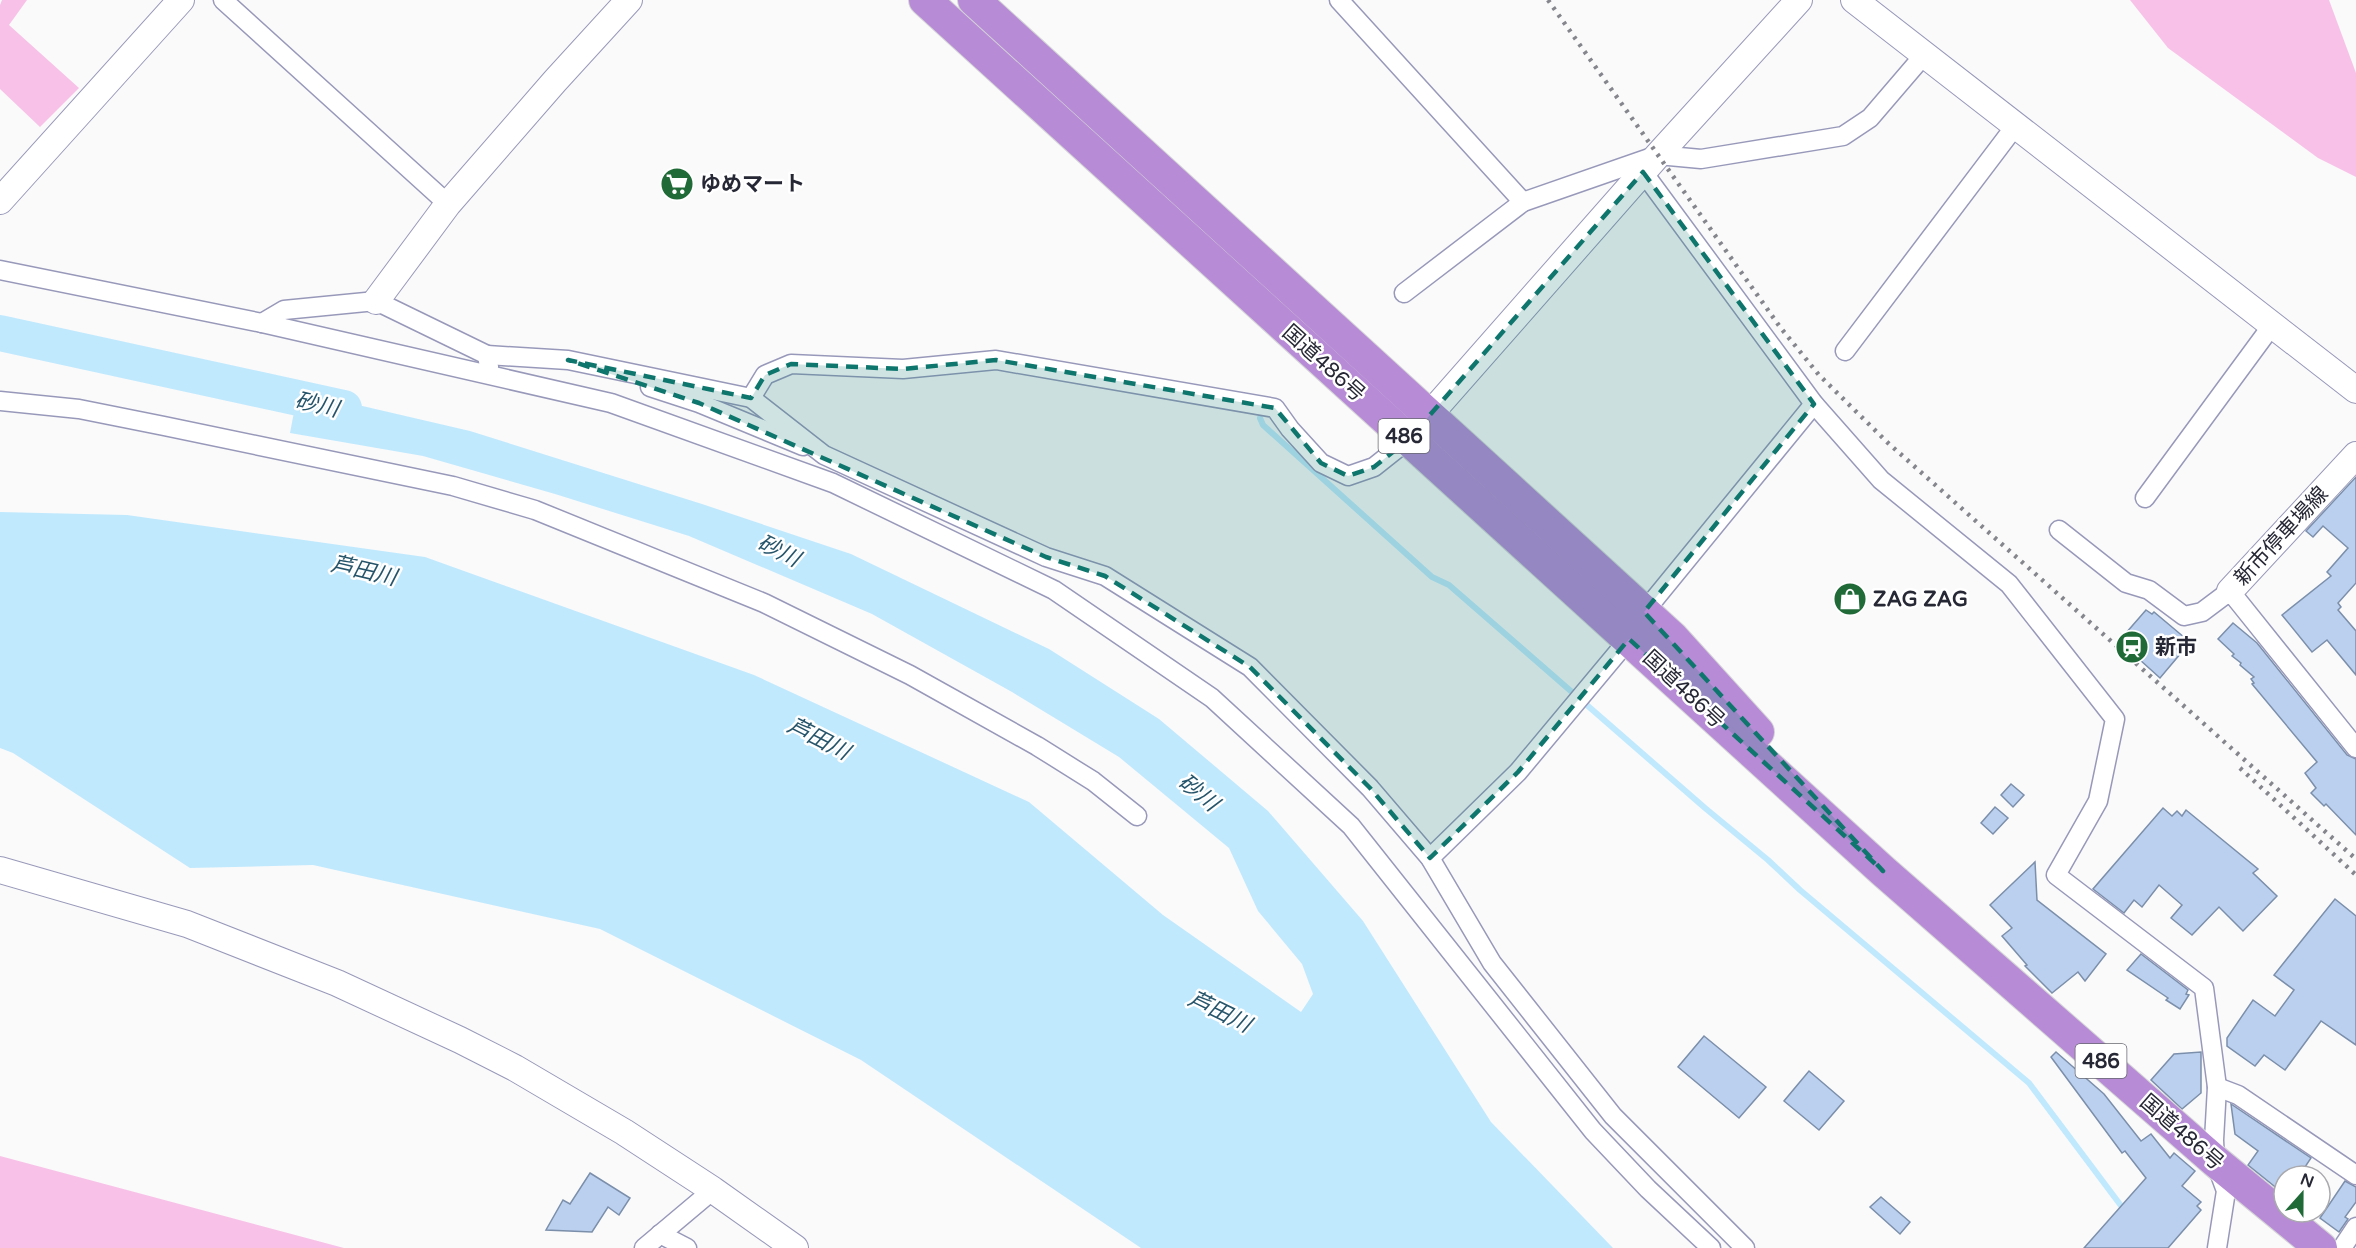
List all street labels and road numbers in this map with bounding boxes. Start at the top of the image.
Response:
street label: 国道486号 [1277,320,1370,407]
road number: 486 [1378,419,1430,453]
street label: 新市停車場線 [2229,482,2333,591]
street label: 国道486号 [1638,645,1730,733]
road number: 486 [2076,1044,2126,1078]
street label: 国道486号 [2135,1089,2229,1175]

